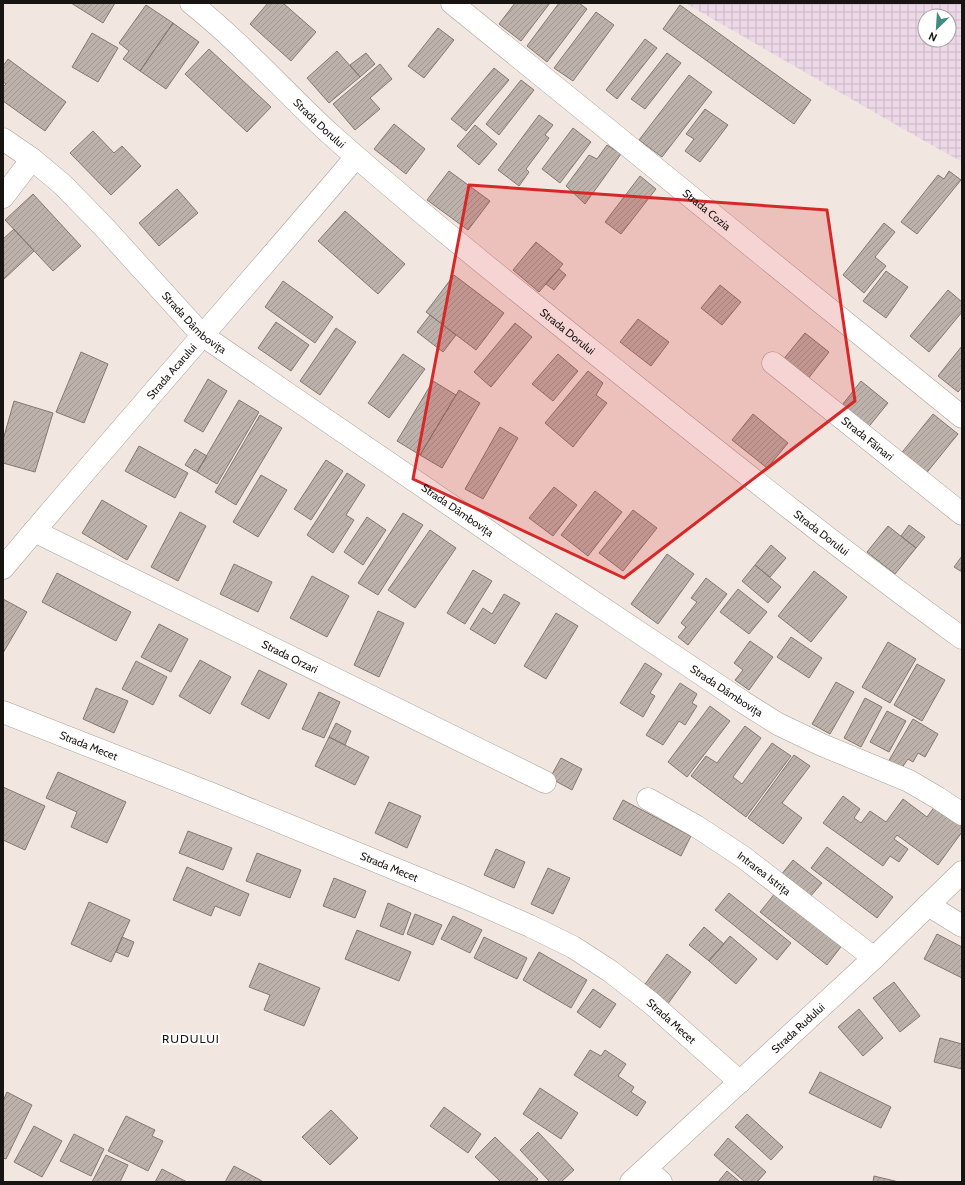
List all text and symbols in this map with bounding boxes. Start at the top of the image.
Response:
north arrow [917,8,957,48]
text: N [926,29,939,45]
street label: Strada Dorului [290,95,348,151]
street label: Strada Cozia [680,186,734,234]
street label: Strada Dâmbovița [159,289,230,357]
street label: Strada Dorului [537,305,598,358]
street label: Strada Acarului [143,340,200,402]
street label: Strada Făinari [839,414,896,464]
street label: Strada Dâmbovița [419,481,497,540]
street label: Strada Dorului [791,507,852,559]
street label: Strada Orzari [259,637,320,676]
street label: Strada Dâmbovița [688,662,766,720]
street label: Strada Mecet [58,728,120,763]
street label: Strada Mecet [358,848,420,885]
street label: Intrarea Istrița [735,848,794,899]
street label: Strada Mecet [644,995,699,1047]
street label: Strada Rudului [768,1000,827,1056]
district label: RUDULUI [162,1031,220,1046]

